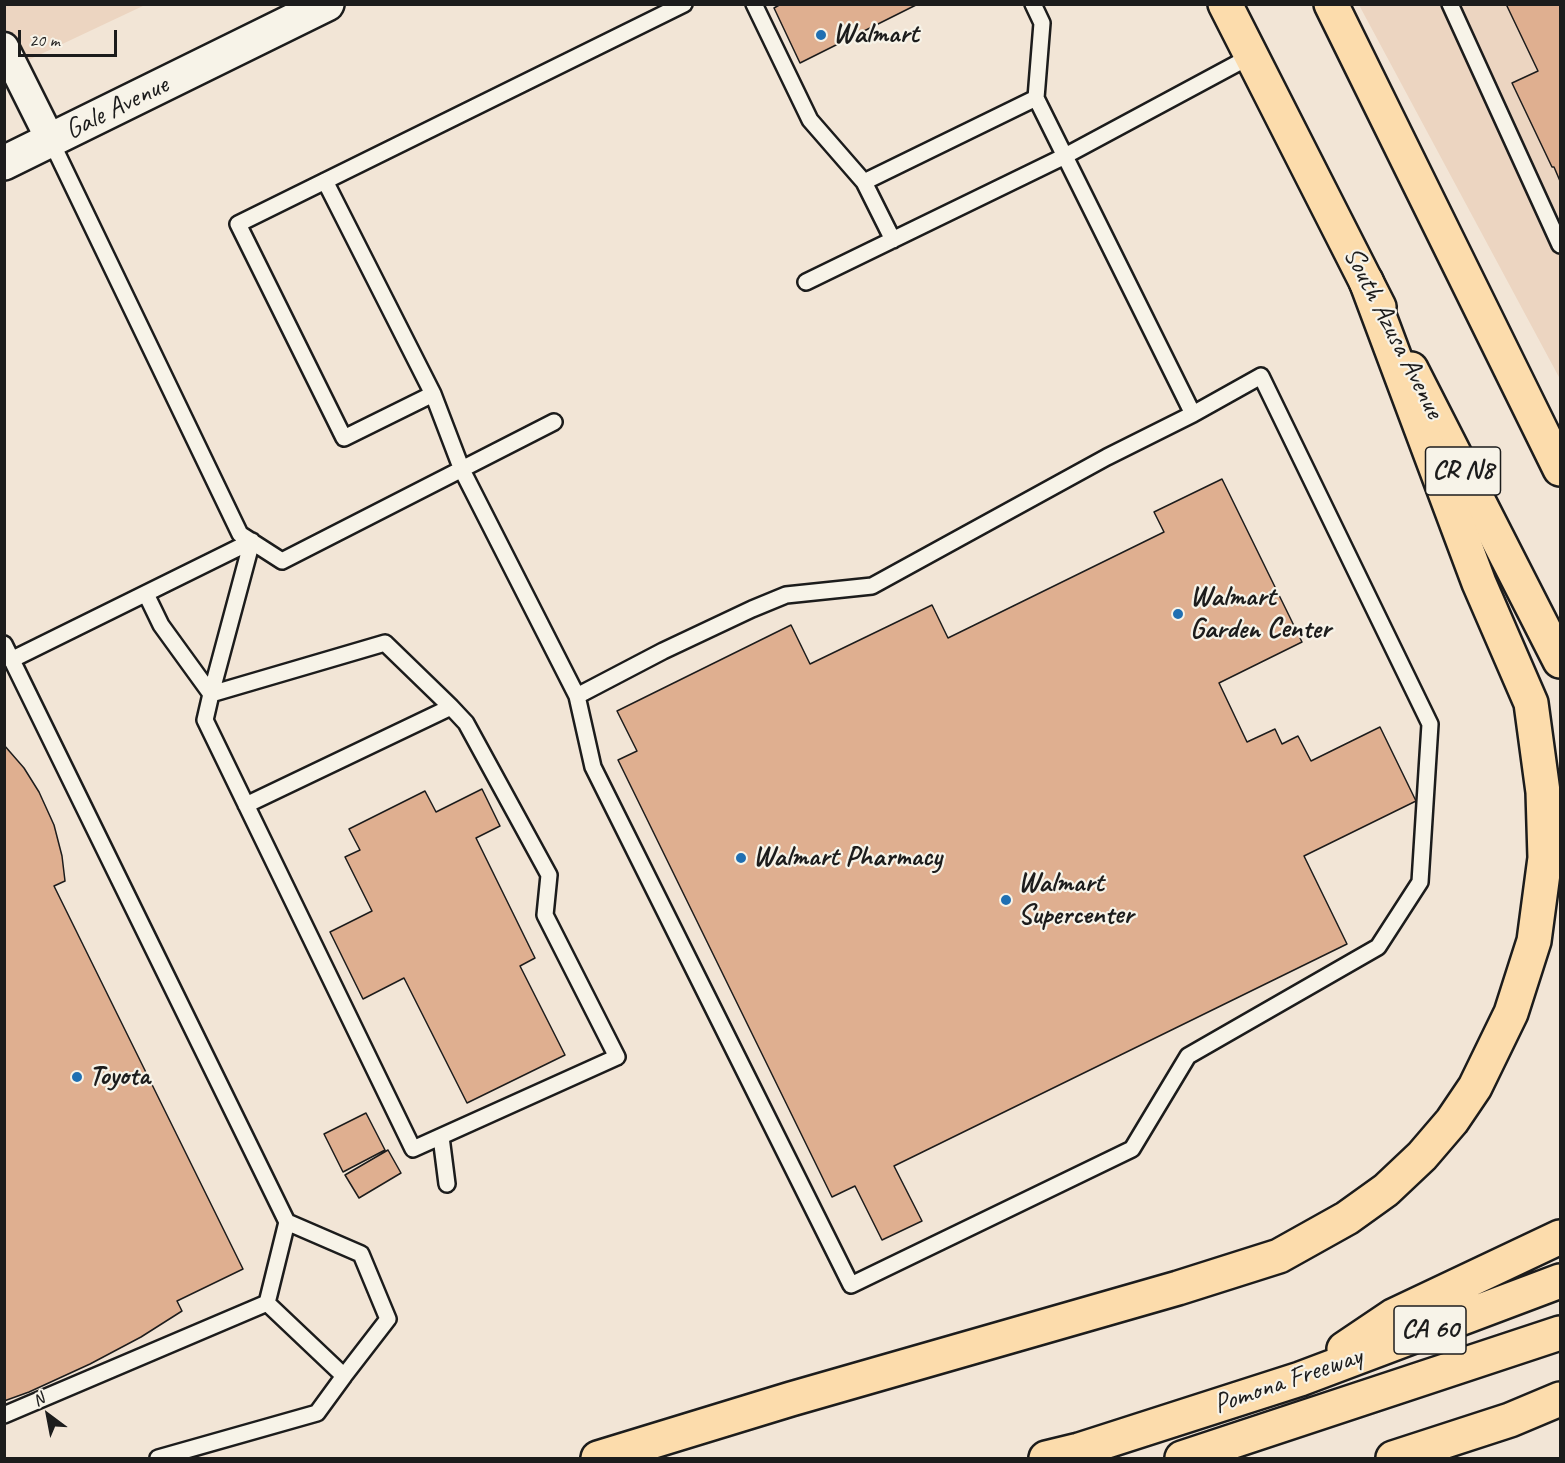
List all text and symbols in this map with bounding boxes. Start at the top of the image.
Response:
scale bar [21,18,120,56]
place label: Walmart [833,18,919,52]
marker: Walmart [814,28,828,42]
text: 20 m [29,29,60,51]
street label: Gale Avenue [60,69,174,147]
street label: South Azusa Avenue [1335,242,1451,424]
road number: CR N8 [1426,447,1500,495]
place label: Walmart Garden Center [1190,581,1331,647]
marker: Walmart Garden Center [1171,607,1185,621]
place label: Walmart Pharmacy [753,841,942,875]
marker: Walmart Pharmacy [734,851,748,865]
place label: Walmart Supercenter [1018,867,1133,933]
marker: Walmart Supercenter [999,893,1013,907]
place label: Toyota [89,1060,150,1094]
marker: Toyota [70,1070,84,1084]
road number: CA 60 [1394,1306,1466,1354]
street label: Pomona Freeway [1209,1340,1367,1422]
north arrow [18,1385,78,1445]
text: N [29,1389,48,1411]

